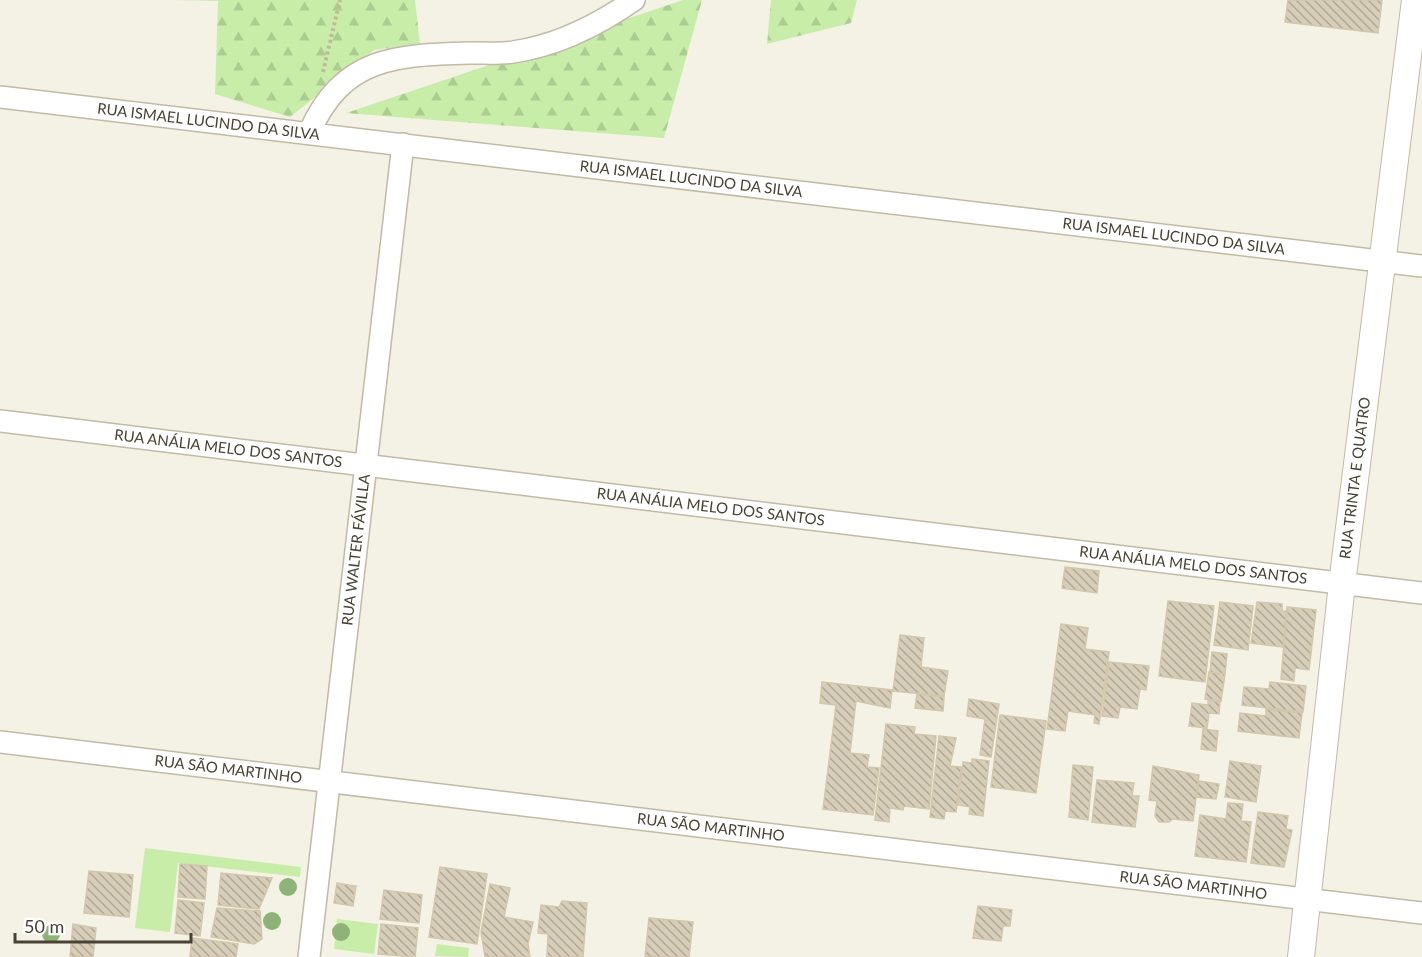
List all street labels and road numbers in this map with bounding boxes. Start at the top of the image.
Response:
street label: RUA ISMAEL LUCINDO DA SILVA [96,99,322,143]
street label: RUA ISMAEL LUCINDO DA SILVA [579,156,804,200]
street label: RUA ISMAEL LUCINDO DA SILVA [1062,213,1287,258]
street label: RUA TRINTA E QUATRO [1335,396,1373,560]
street label: RUA ANÁLIA MELO DOS SANTOS [113,425,343,470]
street label: RUA WALTER FÁVILLA [337,472,373,626]
street label: RUA ANÁLIA MELO DOS SANTOS [596,483,826,529]
street label: RUA ANÁLIA MELO DOS SANTOS [1078,542,1308,587]
street label: RUA SÃO MARTINHO [154,751,303,786]
street label: RUA SÃO MARTINHO [636,809,786,844]
street label: RUA SÃO MARTINHO [1119,867,1268,902]

